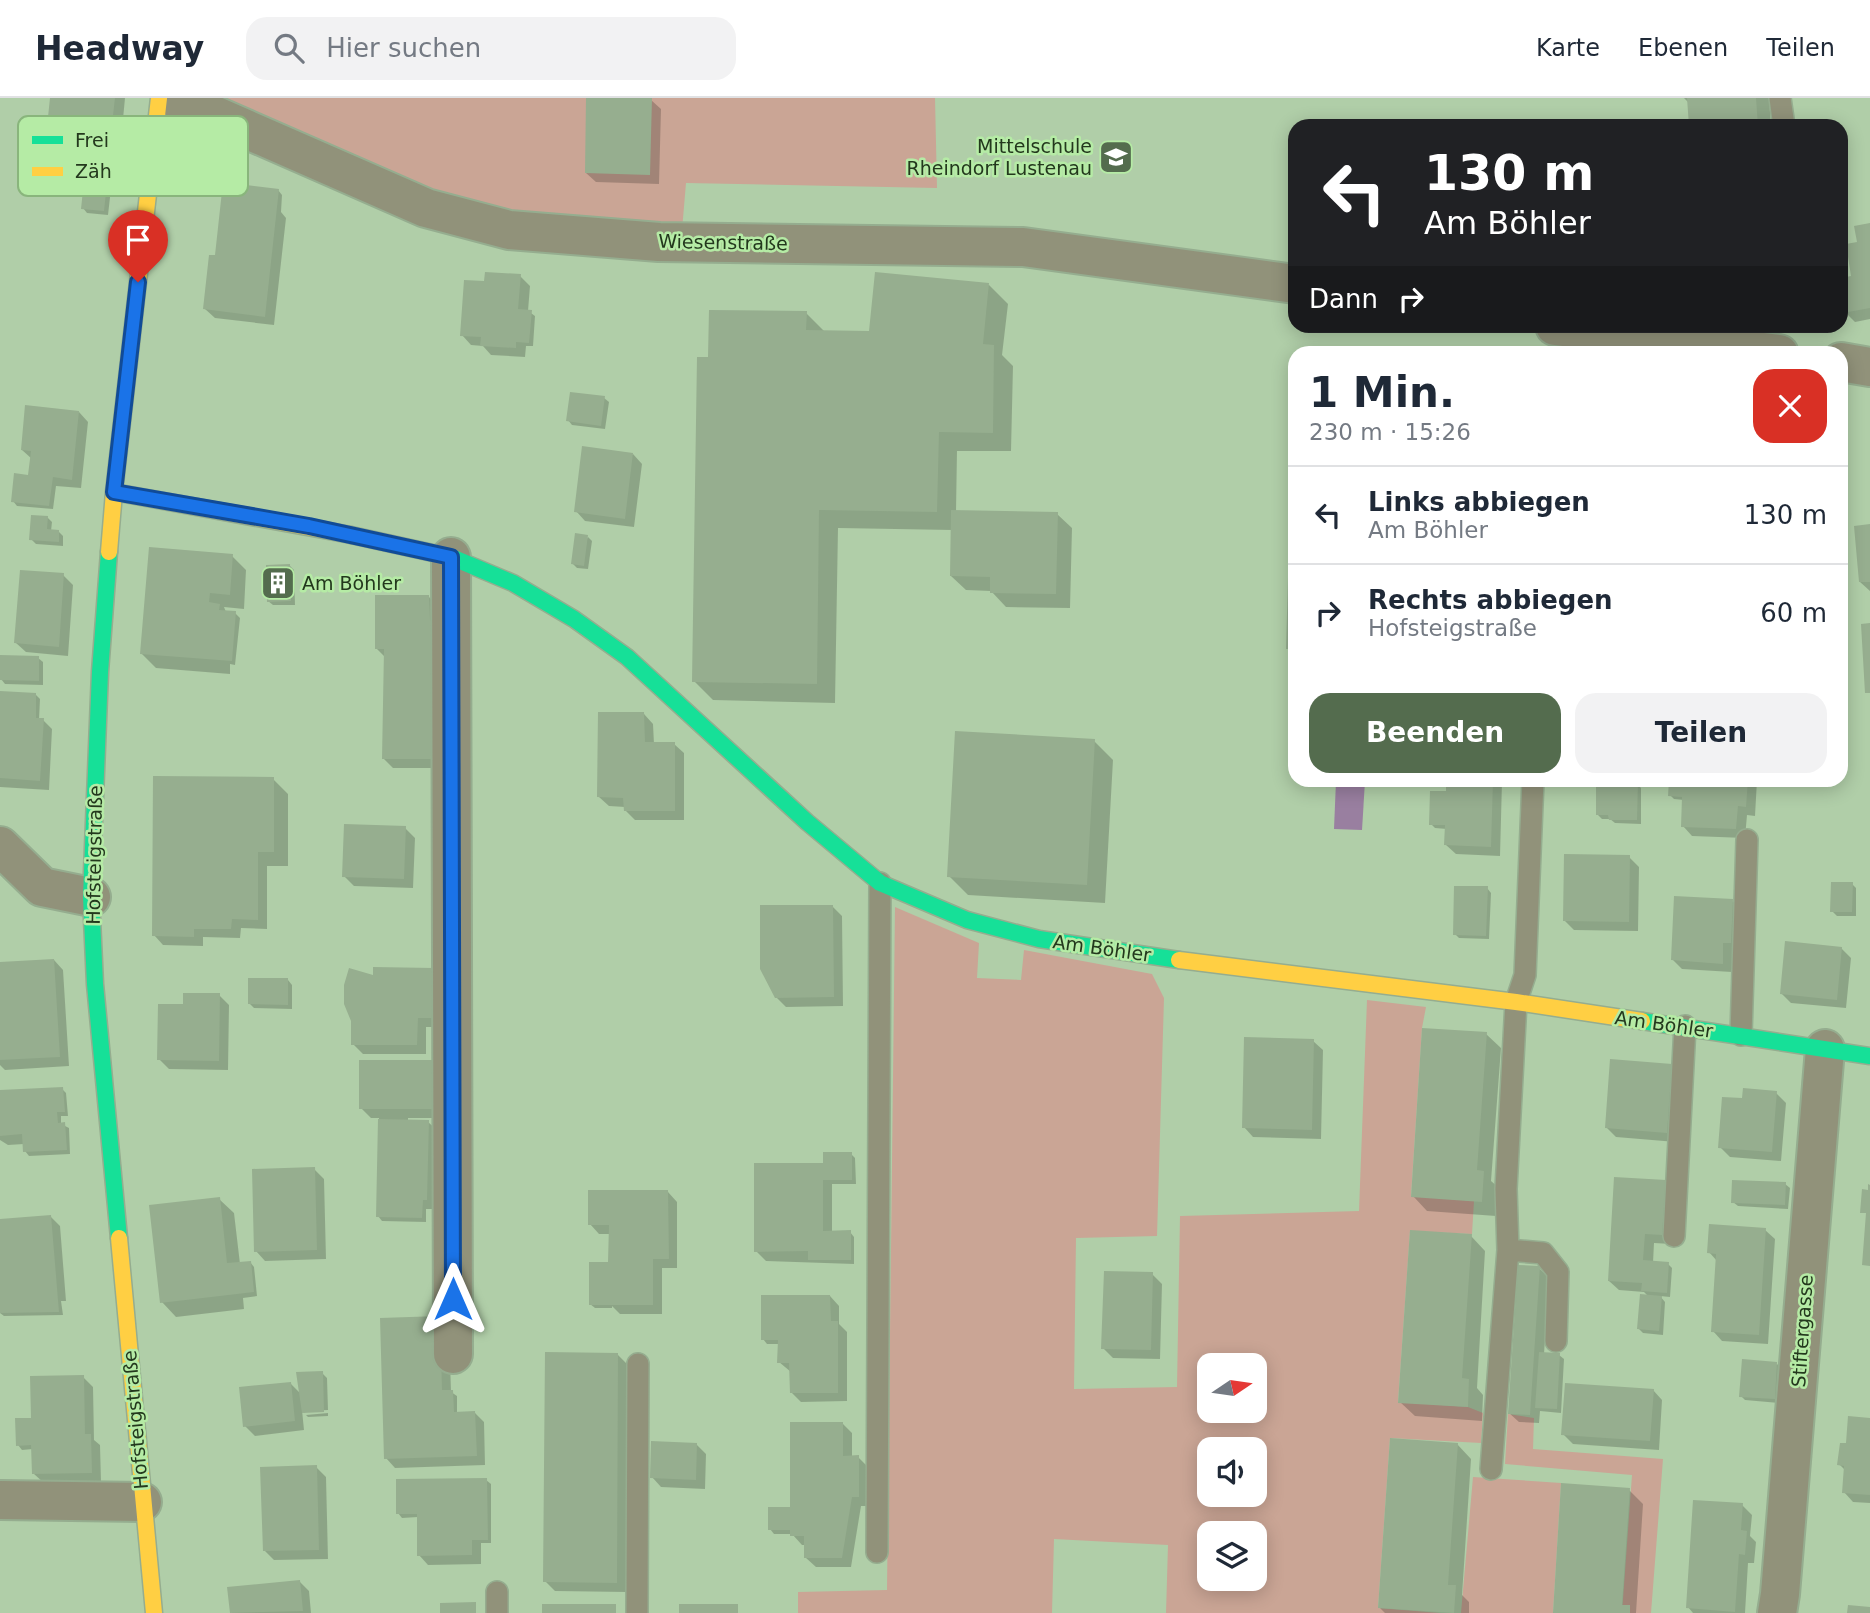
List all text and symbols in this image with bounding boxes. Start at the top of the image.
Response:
search box [246,17,736,80]
text: Headway [35,29,204,68]
icon: search [270,29,308,67]
text: Hier suchen [326,33,481,63]
text: Karte [1536,34,1600,62]
text: Ebenen [1638,34,1728,62]
text: Teilen [1766,34,1835,62]
legend [18,116,248,196]
text: Frei [75,129,109,151]
place label: Mittelschule Rheindorf Lustenau [906,135,1092,179]
school or university icon: Mittelschule Rheindorf Lustenau [1097,138,1135,176]
text: 130 m [1424,145,1594,202]
icon: left [1309,147,1400,238]
text: Zäh [75,160,112,182]
text: Am Böhler [1424,204,1591,242]
pin [108,210,168,282]
icon: arrive [119,221,157,259]
street label: Wiesenstraße [658,230,788,254]
icon: right [1392,280,1430,318]
text: Dann [1309,284,1378,314]
text: 1 Min. [1309,368,1455,417]
button: close [1753,369,1827,443]
text: 230 m · 15:26 [1309,419,1471,445]
text: Links abbiegen [1368,487,1590,517]
icon: left [1309,496,1347,534]
text: 130 m [1744,500,1827,530]
text: Am Böhler [1368,517,1488,543]
building icon: Am Böhler [259,564,297,602]
place label: Am Böhler [302,572,401,594]
text: Rechts abbiegen [1368,585,1613,615]
icon: right [1309,594,1347,632]
text: 60 m [1760,598,1827,628]
text: Hofsteigstraße [1368,615,1537,641]
button: Beenden [1309,693,1561,773]
button: Teilen [1575,693,1827,773]
street label: Hofsteigstraße [82,785,106,925]
street label: Am Böhler [1051,930,1153,966]
street label: Am Böhler [1613,1006,1715,1042]
position arrow [416,1262,490,1336]
street label: Stiftergasse [1787,1274,1817,1388]
street label: Hofsteigstraße [118,1350,152,1490]
north arrow [1197,1353,1267,1423]
map controls [1197,1353,1267,1591]
button: sound [1197,1437,1267,1507]
button: layers [1197,1521,1267,1591]

